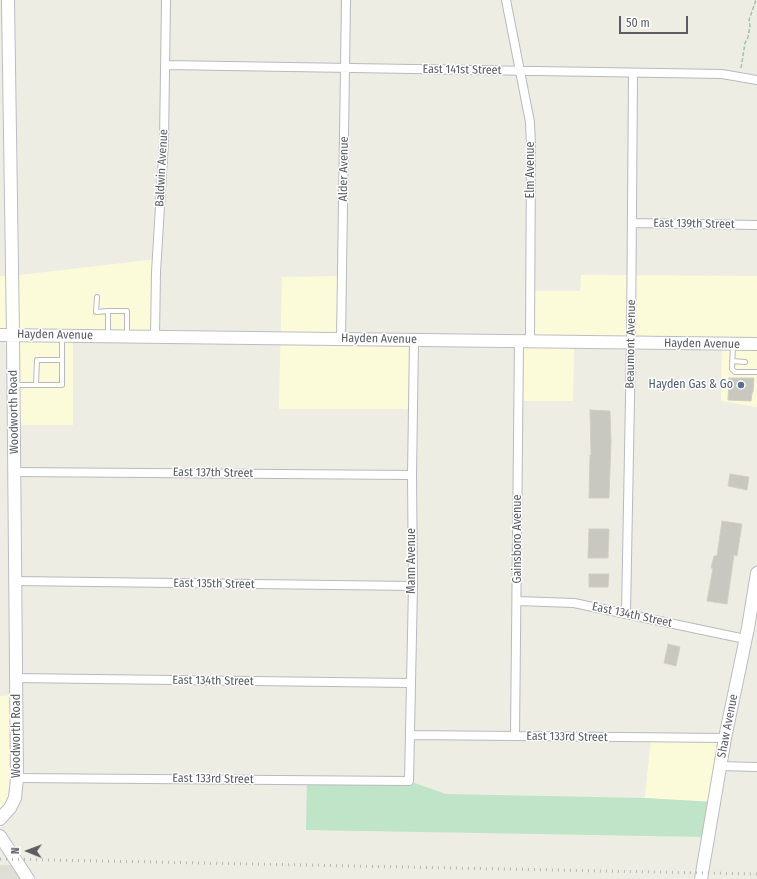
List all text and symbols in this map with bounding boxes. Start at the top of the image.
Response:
scale bar [621,8,690,34]
text: 50 m [626,16,650,30]
street label: East 141st Street [422,62,502,78]
street label: Baldwin Avenue [153,129,171,207]
street label: Alder Avenue [336,136,352,202]
street label: Elm Avenue [524,142,538,198]
street label: East 139th Street [653,216,735,232]
street label: Beaumont Avenue [623,299,639,389]
street label: Hayden Avenue [17,327,93,343]
street label: Hayden Avenue [341,331,417,347]
street label: Hayden Avenue [664,336,740,352]
street label: Woodworth Road [6,370,22,454]
place label: Hayden Gas & Go [649,378,733,392]
marker: Hayden Gas & Go [736,380,746,390]
street label: East 137th Street [173,465,253,481]
street label: Gainsboro Avenue [511,495,525,583]
street label: Mann Avenue [405,528,419,594]
street label: East 135th Street [173,576,255,592]
street label: East 134th Street [591,599,673,631]
street label: East 134th Street [172,673,254,689]
street label: Shaw Avenue [715,693,741,759]
street label: Woodworth Road [10,694,24,778]
street label: East 133rd Street [526,729,608,745]
street label: East 133rd Street [172,771,254,787]
north arrow [8,831,48,871]
text: N [9,847,22,854]

